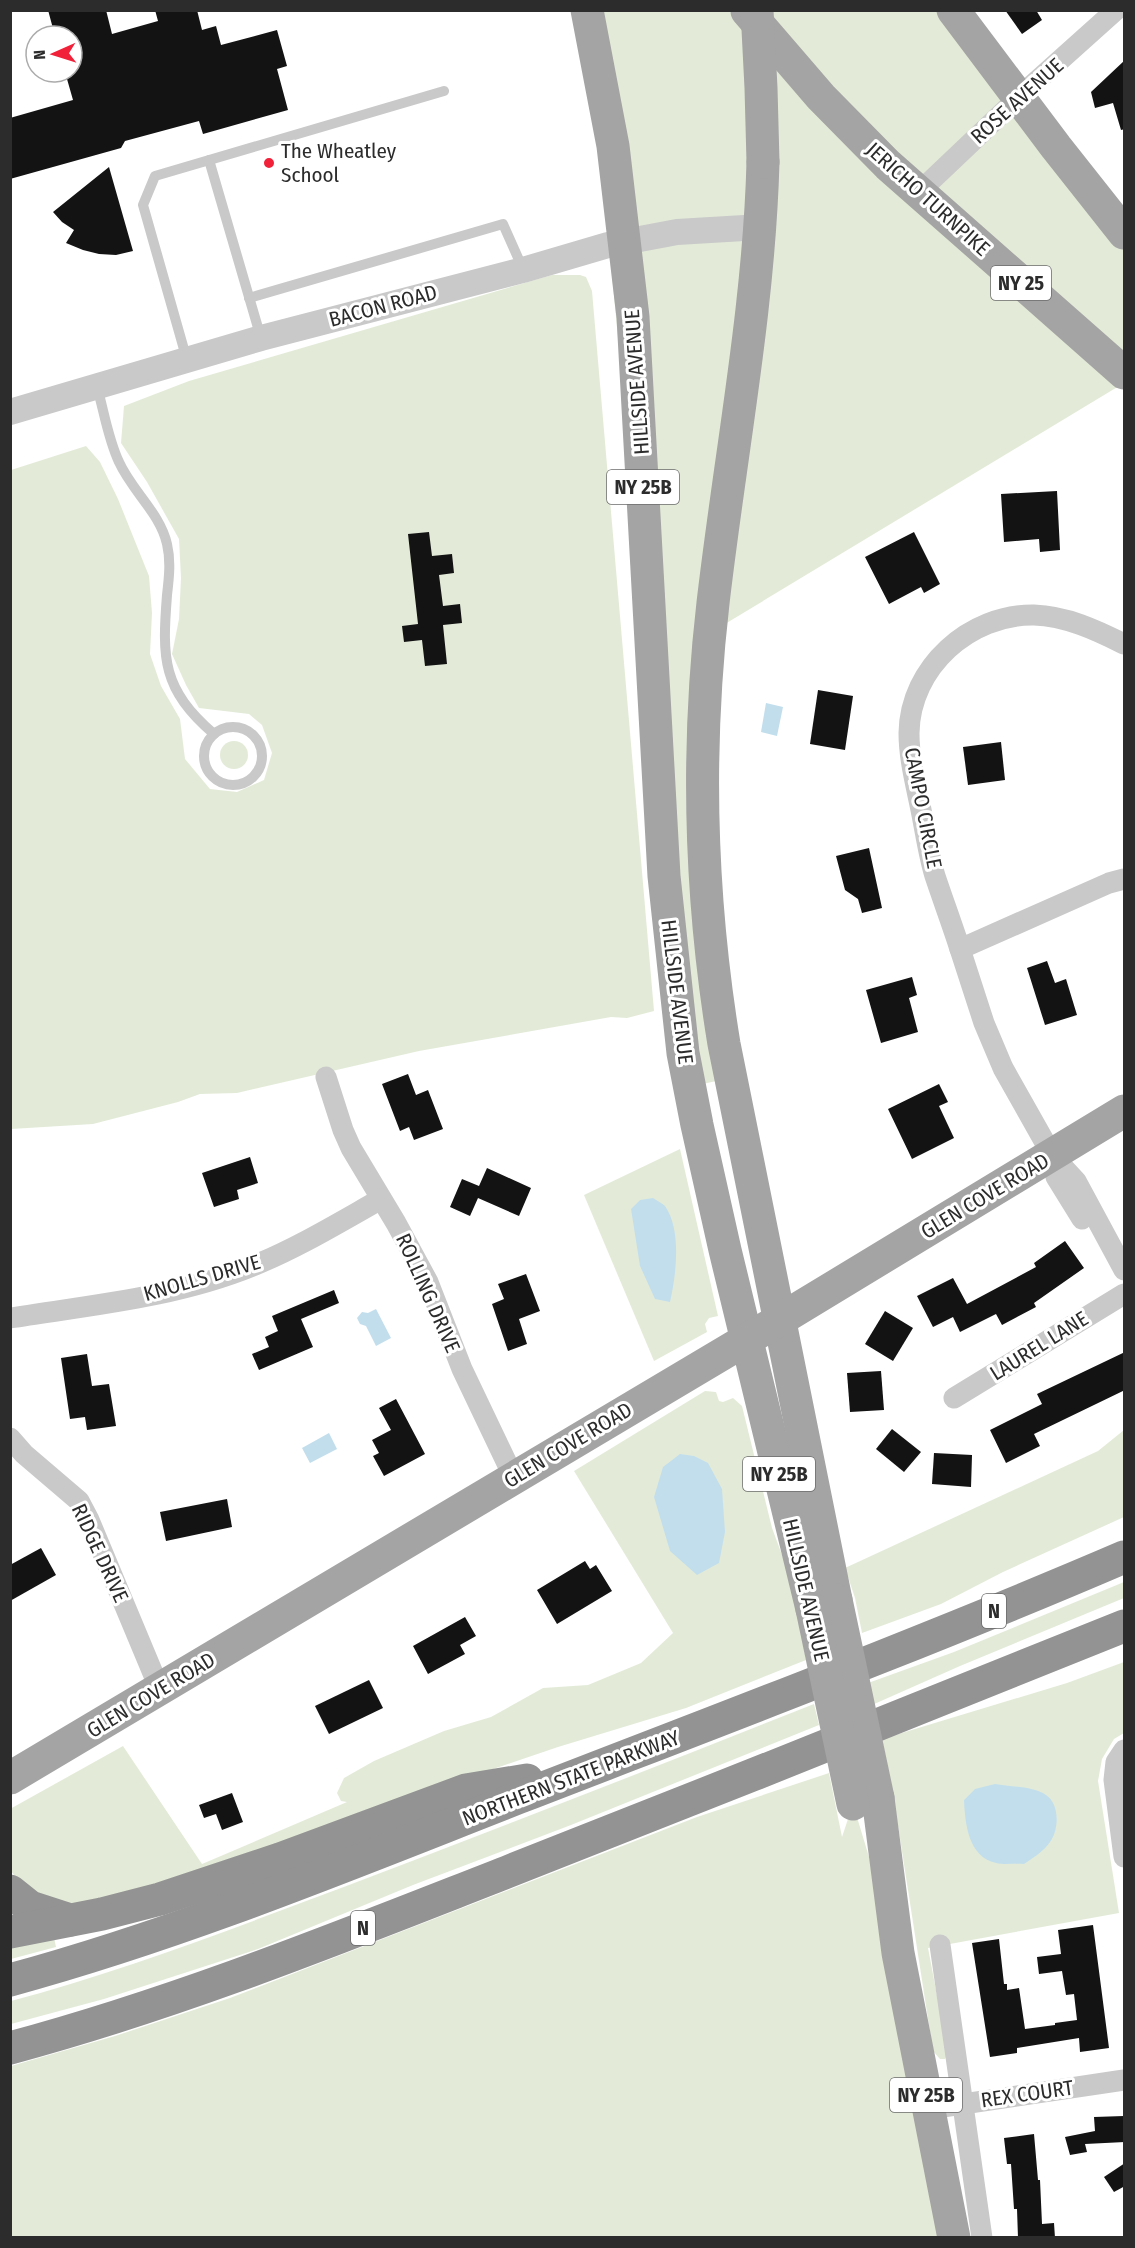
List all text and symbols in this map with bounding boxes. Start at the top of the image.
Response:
north arrow [24,24,84,84]
text: N [30,49,49,60]
street label: ROSE AVENUE [965,52,1069,149]
street label: JERICHO TURNPIKE [861,137,995,262]
place label: The Wheatley School [281,138,397,188]
marker: The Wheatley School [262,156,276,170]
road number: NY 25 [991,266,1051,300]
street label: BACON ROAD [326,279,440,333]
street label: HILLSIDE AVENUE [619,308,655,456]
road number: NY 25B [607,470,679,504]
street label: CAMPO CIRCLE [899,745,948,871]
street label: HILLSIDE AVENUE [655,918,699,1066]
street label: GLEN COVE ROAD [916,1147,1054,1245]
street label: ROLLING DRIVE [390,1229,466,1357]
street label: KNOLLS DRIVE [141,1249,264,1307]
street label: LAUREL LANE [985,1305,1093,1386]
street label: GLEN COVE ROAD [499,1396,637,1494]
road number: NY 25B [743,1457,815,1491]
street label: RIDGE DRIVE [66,1500,134,1607]
street label: HILLSIDE AVENUE [777,1516,835,1664]
road number: N [982,1594,1006,1628]
street label: GLEN COVE ROAD [82,1646,220,1744]
street label: NORTHERN STATE PARKWAY [458,1724,684,1832]
road number: N [351,1911,375,1945]
street label: REX COURT [979,2075,1075,2113]
road number: NY 25B [890,2078,962,2112]

